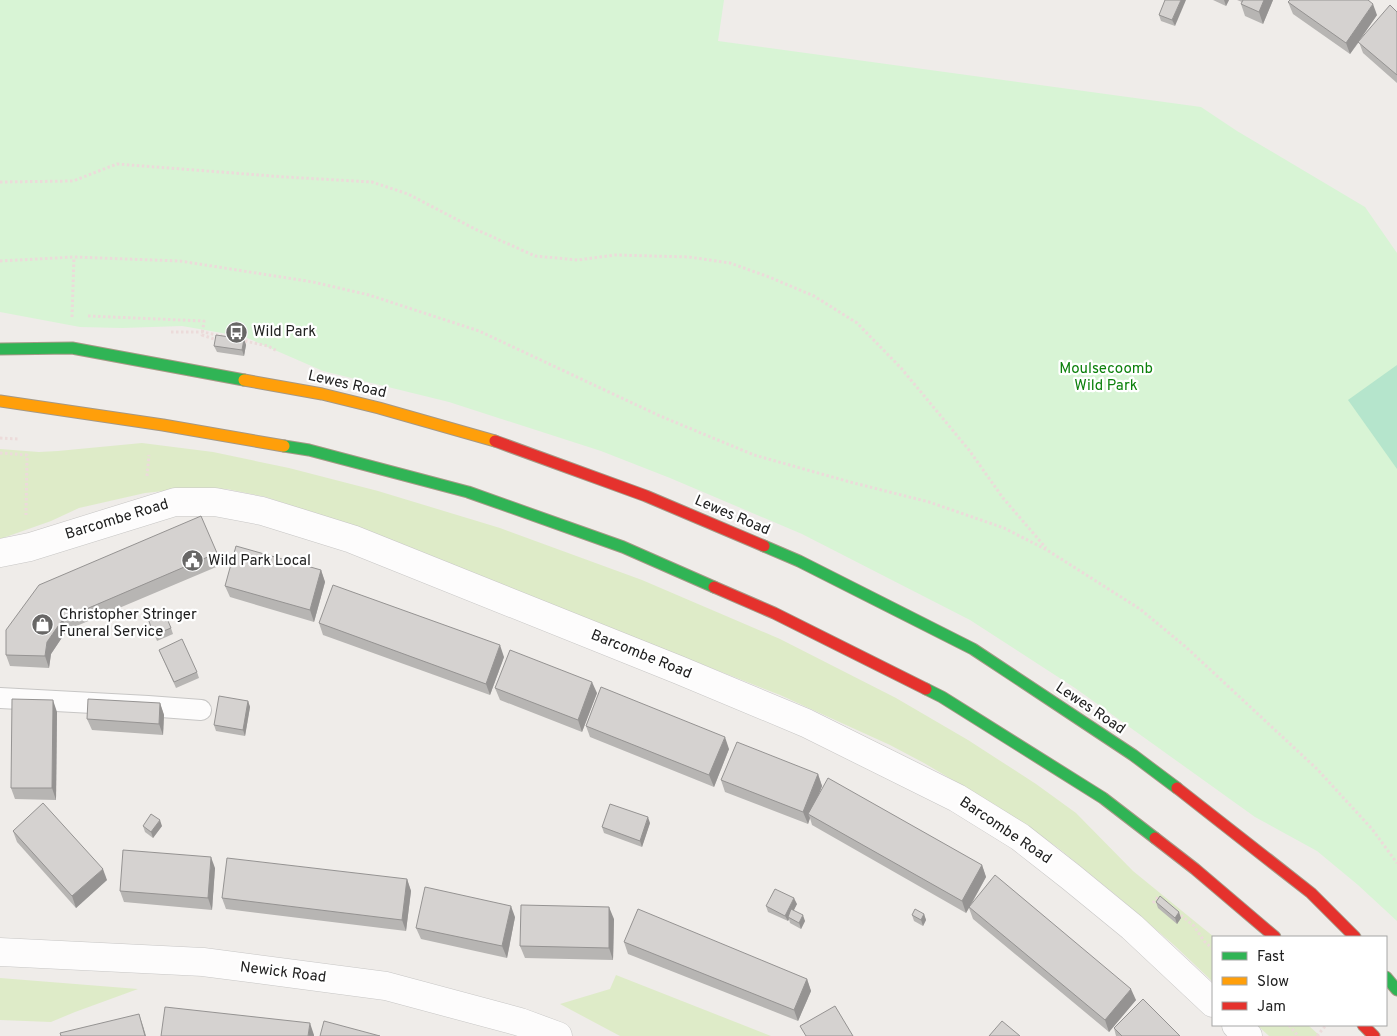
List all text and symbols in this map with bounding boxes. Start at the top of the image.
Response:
bus stop icon: Wild Park [225,320,249,344]
place label: Wild Park [253,323,316,342]
park label: Moulsecoomb Wild Park [1059,360,1153,396]
street label: Lewes Road [306,367,388,403]
street label: Lewes Road [691,492,773,540]
street label: Barcombe Road [63,495,171,545]
public building icon: Wild Park Local [180,549,204,573]
place label: Wild Park Local [208,552,311,571]
place label: Christopher Stringer Funeral Service [59,606,197,642]
shop icon: Christopher Stringer Funeral Service [31,612,55,636]
street label: Barcombe Road [588,626,694,684]
street label: Lewes Road [1051,679,1129,739]
street label: Barcombe Road [955,793,1055,869]
legend [1212,936,1387,1026]
text: Fast [1257,948,1285,967]
street label: Newick Road [239,958,327,988]
text: Slow [1257,973,1289,992]
text: Jam [1257,998,1286,1017]

